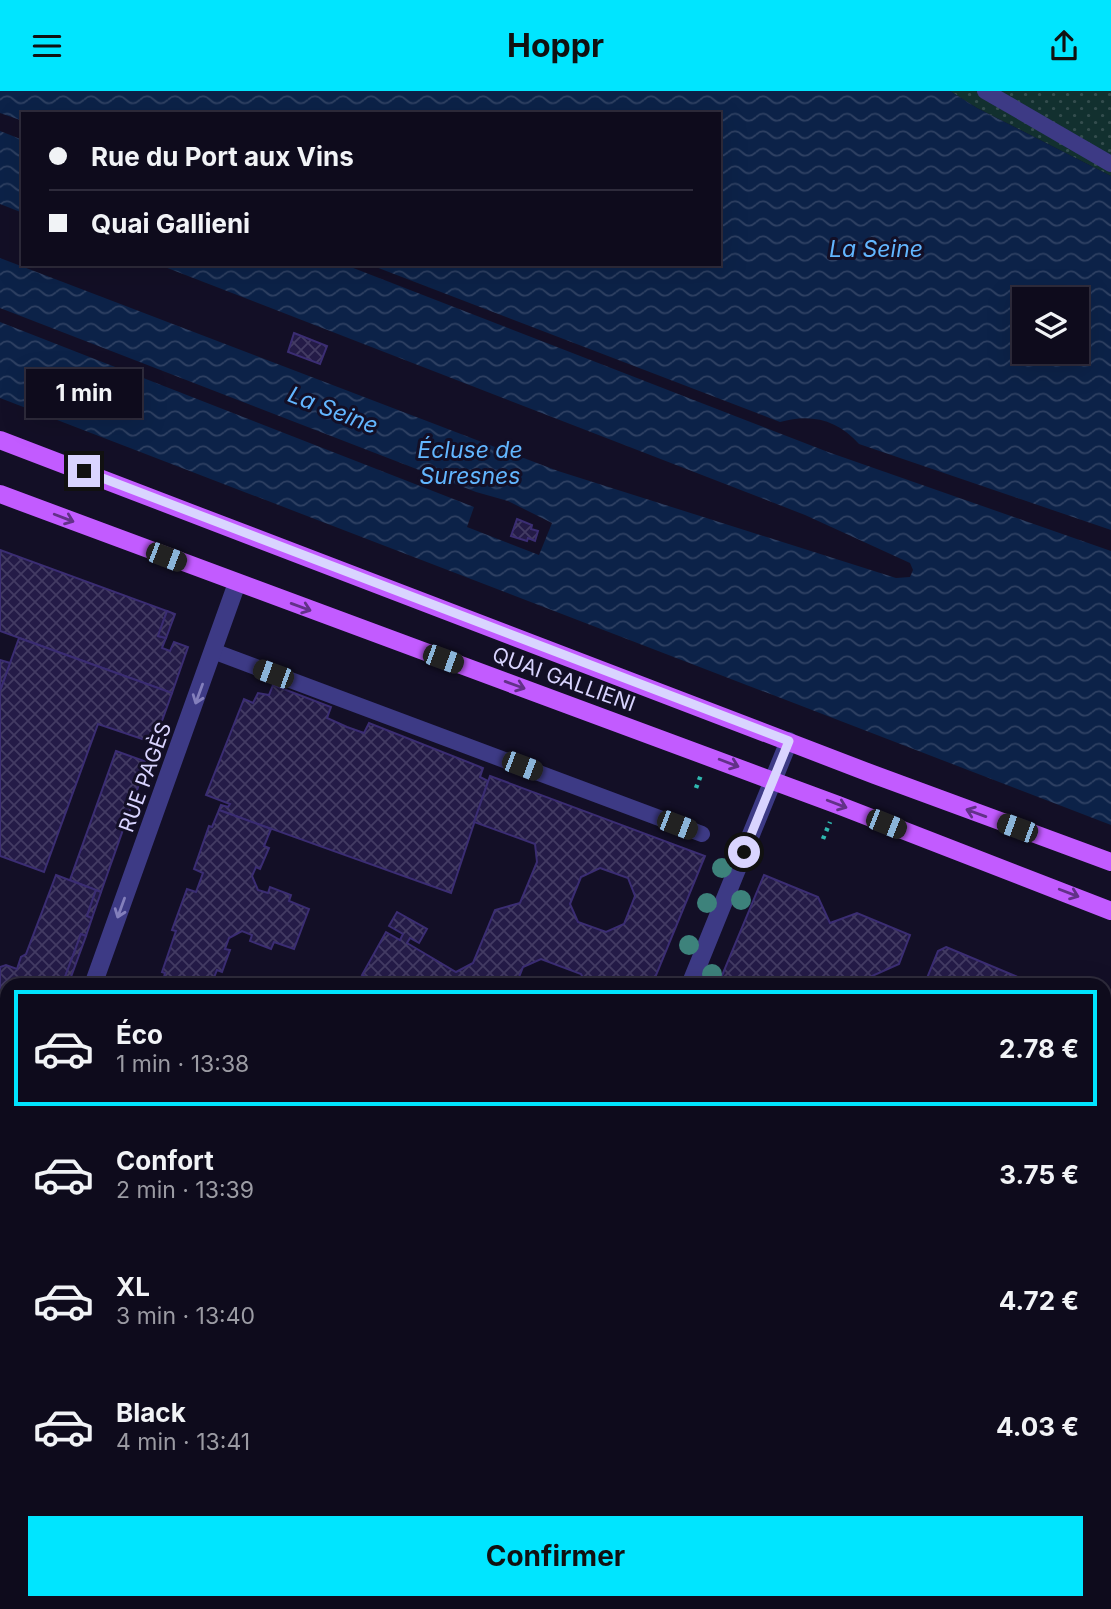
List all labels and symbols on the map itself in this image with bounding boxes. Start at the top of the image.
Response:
water label: La Seine [829,235,923,263]
callout: 1 min [26,369,142,419]
water label: La Seine [284,380,382,440]
water label: Écluse de Suresnes [417,436,523,490]
route end [68,455,100,487]
one-way arrow [52,512,74,525]
car [143,540,190,574]
one-way arrow [290,602,312,614]
car [420,642,467,676]
street label: QUAI GALLIENI [489,642,639,716]
car [250,657,297,691]
one-way arrow [504,680,526,692]
one-way arrow [192,683,204,705]
street label: RUE PAGÈS [113,718,176,835]
car [499,749,546,783]
one-way arrow [717,758,739,771]
one-way arrow [826,799,847,812]
one-way arrow [966,805,988,818]
car [863,806,910,842]
car [654,808,701,842]
car [994,811,1041,845]
route start [728,836,760,868]
one-way arrow [1057,887,1079,900]
one-way arrow [114,896,126,918]

